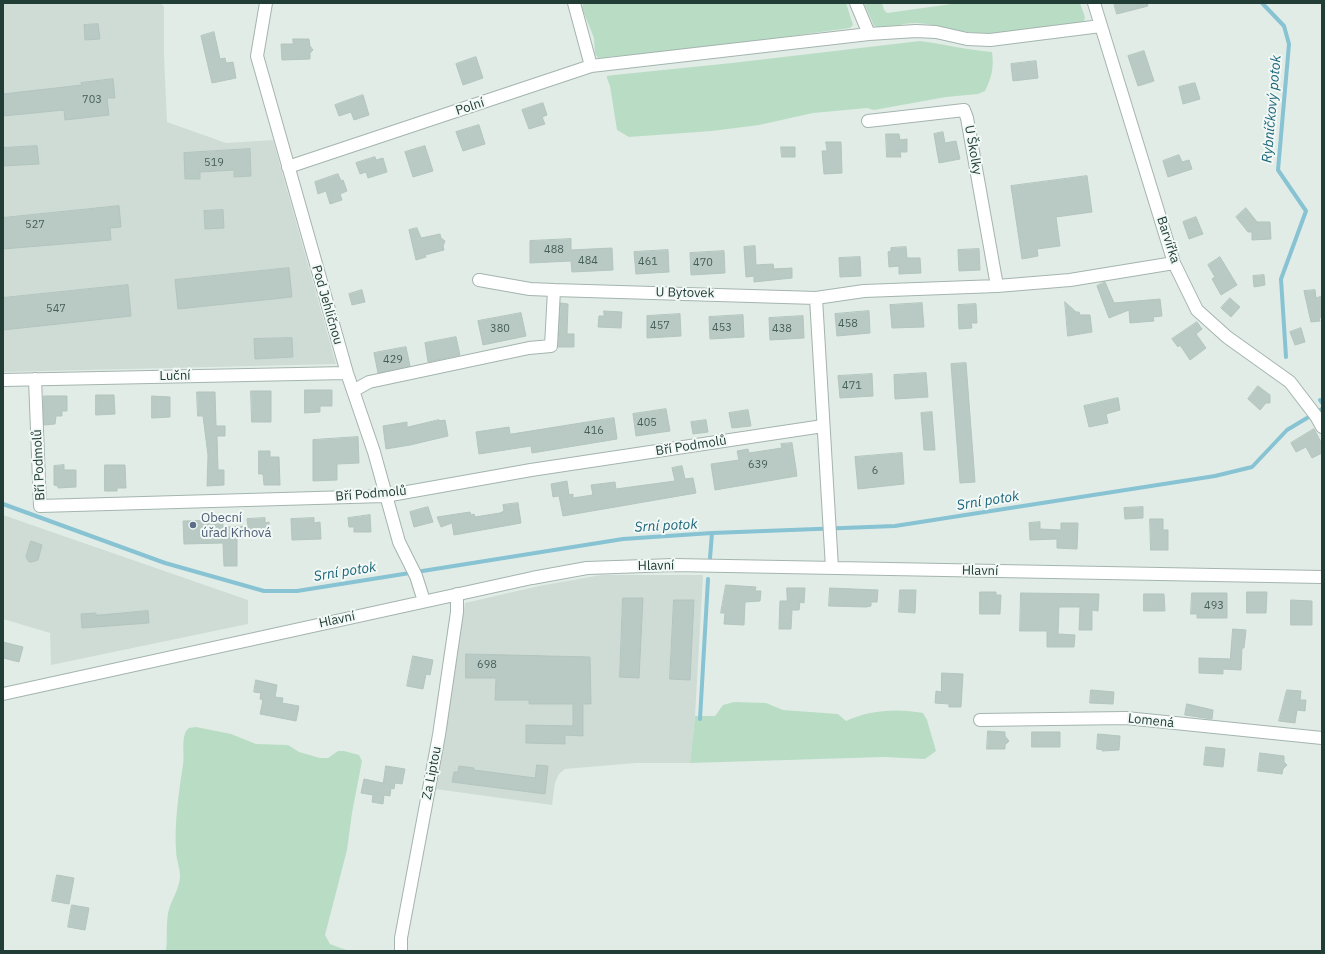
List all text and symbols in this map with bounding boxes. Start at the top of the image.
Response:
water label: Rybníčkový potok [1259,54,1285,164]
house number: 703 [82,93,102,107]
street label: Polní [454,95,486,119]
street label: U Školky [961,124,985,176]
house number: 519 [204,156,224,170]
street label: Barvířka [1153,215,1183,265]
house number: 527 [25,218,45,232]
house number: 488 [544,243,564,257]
house number: 484 [578,254,598,268]
house number: 461 [638,255,658,269]
house number: 470 [693,256,713,270]
street label: Pod Jehličnou [308,263,346,347]
street label: U Bytovek [656,285,714,301]
house number: 547 [46,302,66,316]
house number: 458 [838,317,858,331]
house number: 457 [650,319,670,333]
house number: 453 [712,321,732,335]
house number: 380 [490,322,510,336]
house number: 438 [772,322,792,336]
house number: 429 [383,353,403,367]
street label: Luční [159,368,191,384]
house number: 471 [842,379,862,393]
house number: 405 [637,416,657,430]
house number: 416 [584,424,604,438]
street label: Bří Podmolů [29,429,49,501]
street label: Bří Podmolů [654,433,728,459]
house number: 639 [748,458,768,472]
house number: 6 [872,464,878,478]
street label: Bří Podmolů [335,483,407,505]
water label: Srní potok [956,488,1020,514]
place label: Obecní úřad Krhová [201,510,271,541]
water label: Srní potok [634,516,698,536]
marker: Obecní úřad Krhová [188,520,198,530]
street label: Hlavní [638,558,674,574]
water label: Srní potok [313,559,377,585]
street label: Hlavní [962,563,998,579]
house number: 493 [1204,599,1224,613]
street label: Hlavní [317,609,357,631]
house number: 698 [477,658,497,672]
street label: Lomená [1127,711,1175,731]
street label: Za Liptou [419,745,445,801]

